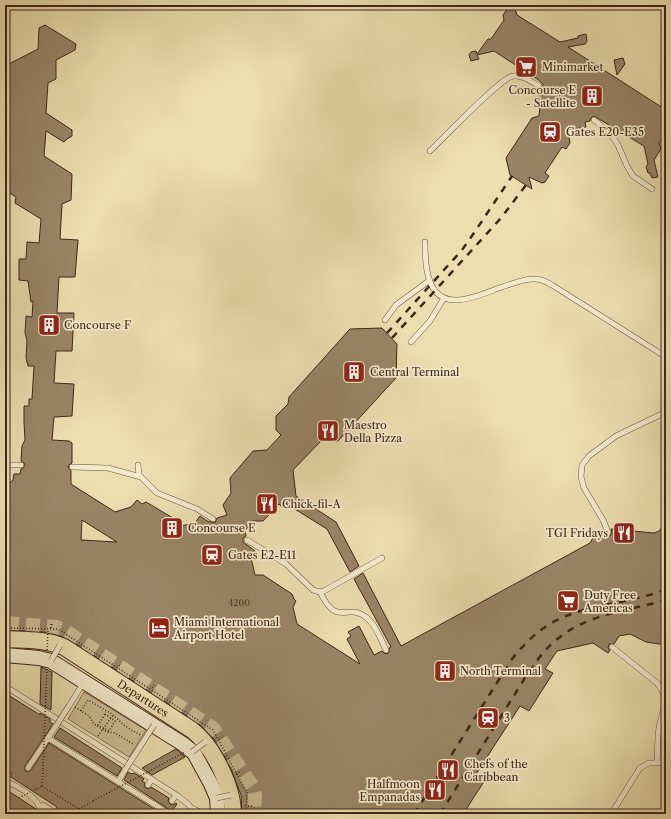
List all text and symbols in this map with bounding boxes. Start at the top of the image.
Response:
supermarket icon: Minimarket [513,54,539,80]
place label: Minimarket [542,60,603,74]
place label: Concourse E - Satellite [508,83,576,110]
building icon: Concourse E - Satellite [579,83,605,109]
station icon: Gates E20-E35 [537,119,563,145]
place label: Gates E20-E35 [566,125,644,139]
building icon: Concourse F [36,312,62,338]
place label: Concourse F [64,318,131,332]
building icon: Central Terminal [341,359,367,385]
place label: Central Terminal [370,365,460,379]
restaurant icon: Maestro Della Pizza [315,418,341,444]
place label: Maestro Della Pizza [344,418,402,445]
restaurant icon: Chick-fil-A [254,491,280,517]
place label: Chick-fil-A [282,497,341,511]
building icon: Concourse E [159,515,185,541]
restaurant icon: TGI Fridays [611,520,637,546]
place label: Concourse E [188,521,256,535]
place label: TGI Fridays [546,526,608,540]
station icon: Gates E2-E11 [199,542,225,568]
place label: Gates E2-E11 [228,548,296,562]
supermarket icon: Duty Free Americas [555,588,581,614]
place label: Duty Free Americas [583,588,636,615]
house number: 4200 [228,597,250,608]
hotel icon: Miami International Airport Hotel [146,615,172,641]
place label: Miami International Airport Hotel [173,615,280,642]
building icon: North Terminal [432,658,458,684]
place label: North Terminal [460,664,542,678]
street label: Departures [115,676,171,720]
station icon: 3 [475,705,501,731]
place label: 3 [504,711,510,725]
restaurant icon: Chefs of the Caribbean [435,757,461,783]
place label: Chefs of the Caribbean [464,757,528,784]
place label: Halfmoon Empanadas [360,777,420,804]
restaurant icon: Halfmoon Empanadas [422,777,448,803]

